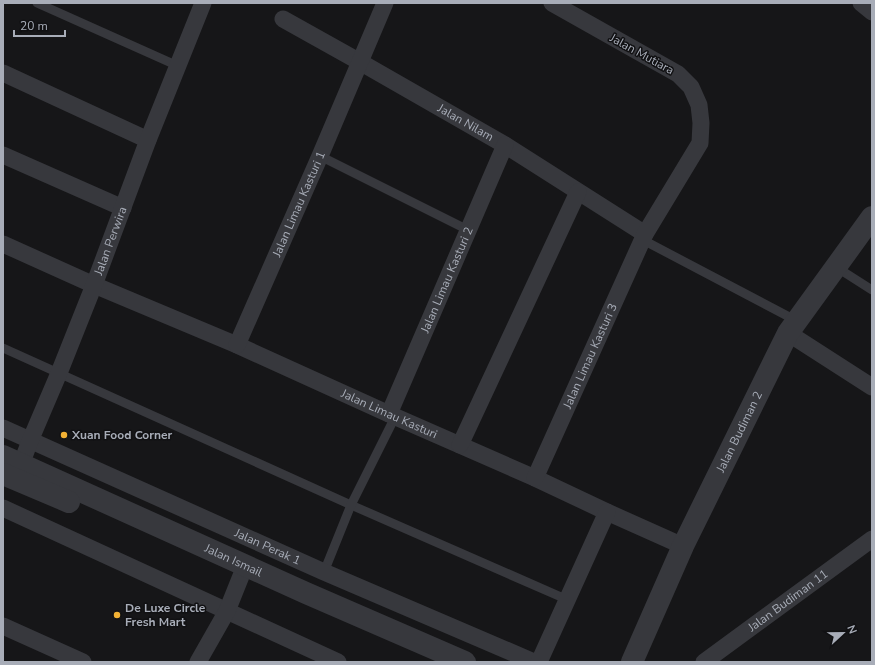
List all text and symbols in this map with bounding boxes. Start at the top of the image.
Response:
scale bar [14,12,65,38]
text: 20 m [20,18,48,34]
street label: Jalan Mutiara [606,29,677,78]
street label: Jalan Nilam [434,100,497,145]
street label: Jalan Limau Kasturi 1 [268,149,329,260]
street label: Jalan Perwira [90,204,130,278]
street label: Jalan Limau Kasturi 2 [417,224,477,336]
street label: Jalan Limau Kasturi 3 [559,301,621,412]
street label: Jalan Limau Kasturi [338,385,440,442]
street label: Jalan Budiman 2 [712,389,766,476]
place label: Xuan Food Corner [71,427,172,443]
marker: Xuan Food Corner [59,430,69,440]
street label: Jalan Perak 1 [231,525,303,568]
street label: Jalan Ismail [201,540,265,580]
street label: Jalan Budiman 11 [744,566,831,636]
place label: De Luxe Circle Fresh Mart [125,600,206,630]
marker: De Luxe Circle Fresh Mart [112,610,122,620]
north arrow [823,613,863,653]
text: N [843,623,860,636]

